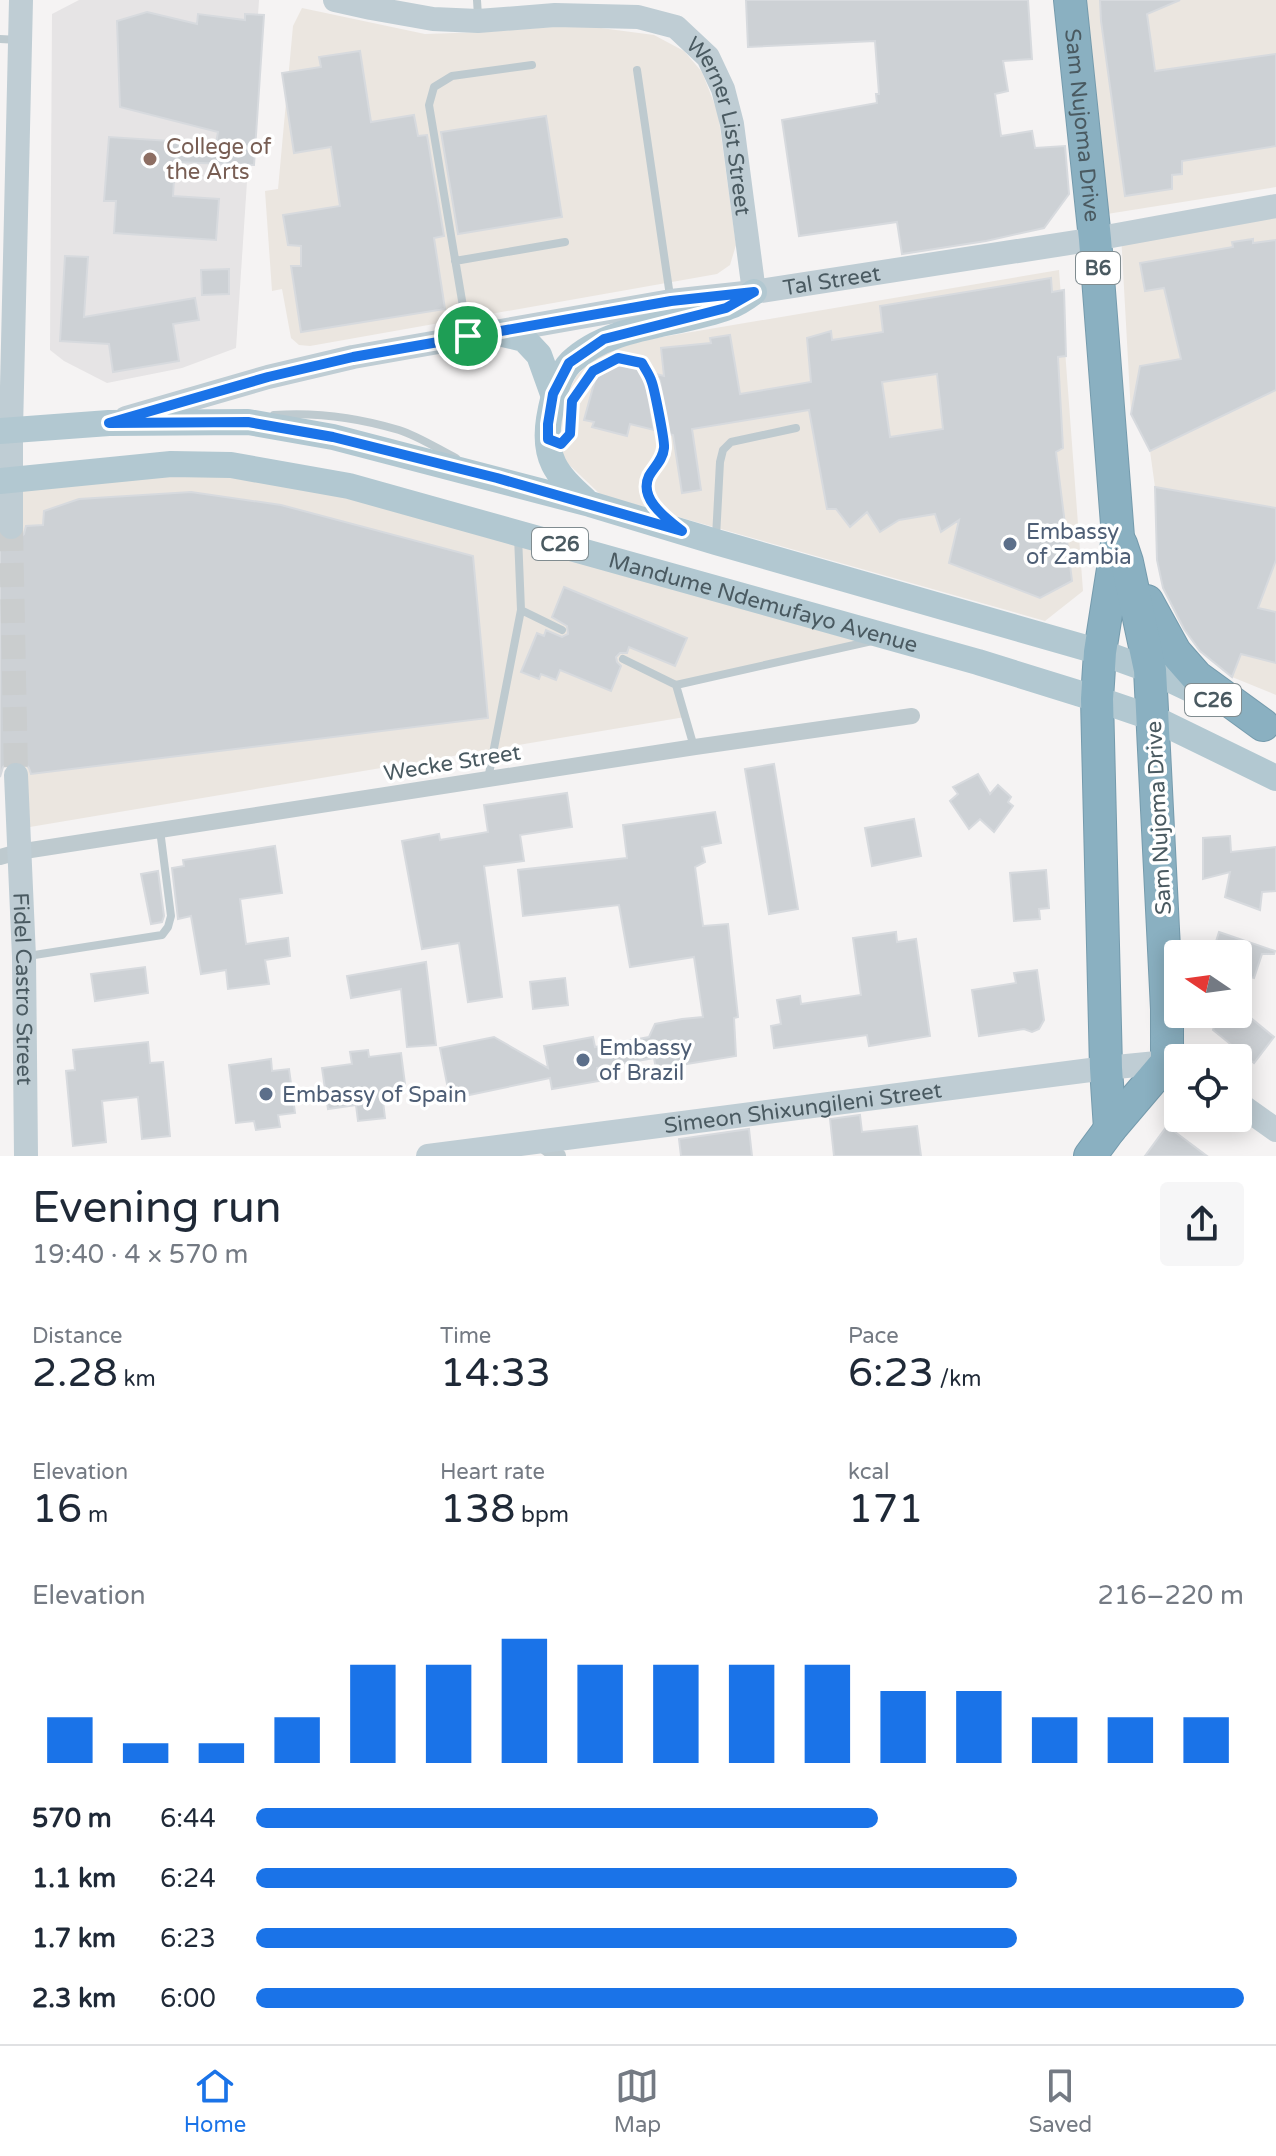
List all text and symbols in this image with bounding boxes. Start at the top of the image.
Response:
street label: Sam Nujoma Drive [1059,28,1105,223]
street label: Werner List Street [681,32,756,217]
place label: College of the Arts [166,134,272,185]
marker: College of the Arts [141,150,159,168]
road number: B6 [1076,252,1120,284]
street label: Tal Street [781,261,882,301]
pin [434,302,502,370]
icon: arrive [446,314,490,358]
place label: Embassy of Zambia [1026,519,1132,570]
road number: C26 [532,528,588,560]
marker: Embassy of Zambia [1001,535,1019,553]
street label: Mandume Ndemufayo Avenue [606,547,921,659]
road number: C26 [1185,684,1241,716]
street label: Sam Nujoma Drive [1141,720,1177,916]
street label: Wecke Street [382,739,522,787]
street label: Fidel Castro Street [7,892,37,1085]
north arrow [1164,940,1252,1028]
map controls [1164,940,1252,1132]
place label: Embassy of Brazil [599,1035,692,1086]
button: locate [1164,1044,1252,1132]
marker: Embassy of Brazil [574,1051,592,1069]
street label: Simeon Shixungileni Street [663,1077,943,1139]
place label: Embassy of Spain [282,1082,467,1108]
marker: Embassy of Spain [257,1085,275,1103]
text: Evening run [32,1182,281,1235]
button: share [1160,1182,1244,1266]
text: 19:40 · 4 × 570 m [32,1239,248,1270]
text: Distance [32,1323,123,1349]
text: Time [440,1323,491,1349]
text: Pace [848,1323,899,1349]
text: 2.28 [32,1349,118,1397]
text: 14:33 [440,1349,551,1397]
text: 6:23 [848,1349,934,1397]
text: km [118,1366,156,1392]
text: /km [934,1366,981,1392]
text: Elevation [32,1459,128,1485]
text: Heart rate [440,1459,545,1485]
text: kcal [848,1459,889,1485]
text: 16 [32,1485,82,1533]
text: 138 [440,1485,515,1533]
text: 171 [848,1485,923,1533]
text: m [82,1502,108,1528]
text: bpm [515,1502,569,1528]
text: Elevation [32,1580,146,1611]
text: 216–220 m [1098,1580,1244,1611]
text: 570 m [32,1803,112,1834]
text: 6:44 [160,1803,216,1834]
text: 1.1 km [32,1863,116,1894]
text: 6:24 [160,1863,216,1894]
text: 1.7 km [32,1923,116,1954]
text: 6:23 [160,1923,216,1954]
text: 2.3 km [32,1983,116,2014]
text: 6:00 [160,1983,216,2014]
tab: Home [184,2064,246,2138]
tab: Map [614,2064,661,2138]
tab: Saved [1029,2064,1092,2138]

